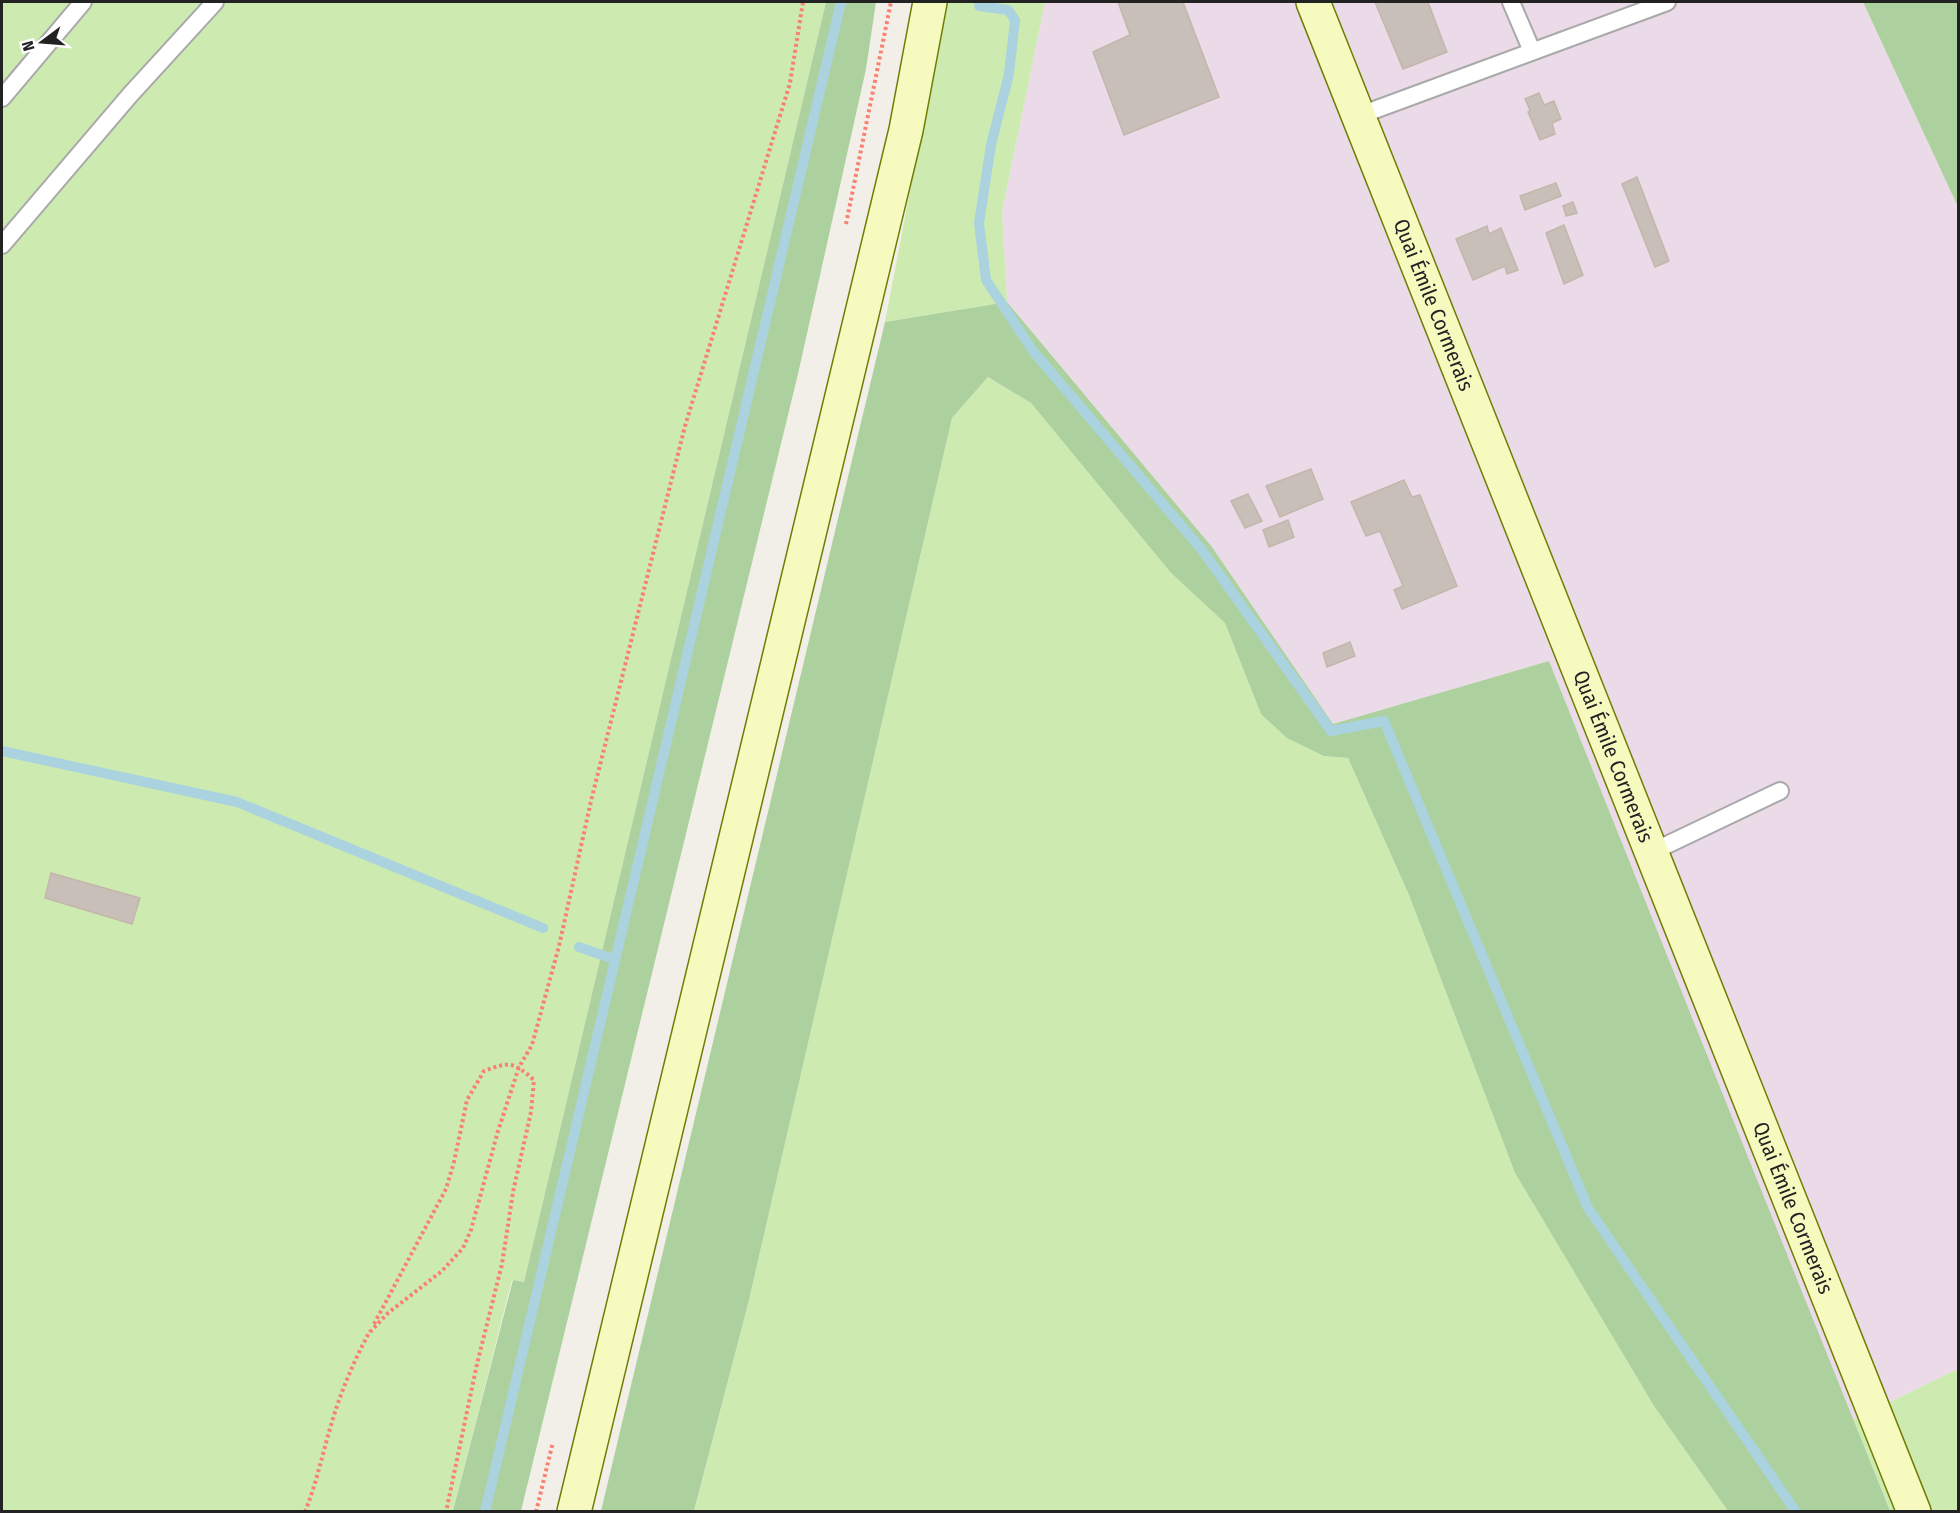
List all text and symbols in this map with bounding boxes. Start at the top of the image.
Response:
north arrow [12,12,72,72]
text: N [18,39,39,53]
street label: Quai Émile Cormerais [1388,215,1479,395]
street label: Quai Émile Cormerais [1567,667,1659,846]
street label: Quai Émile Cormerais [1747,1118,1839,1298]

